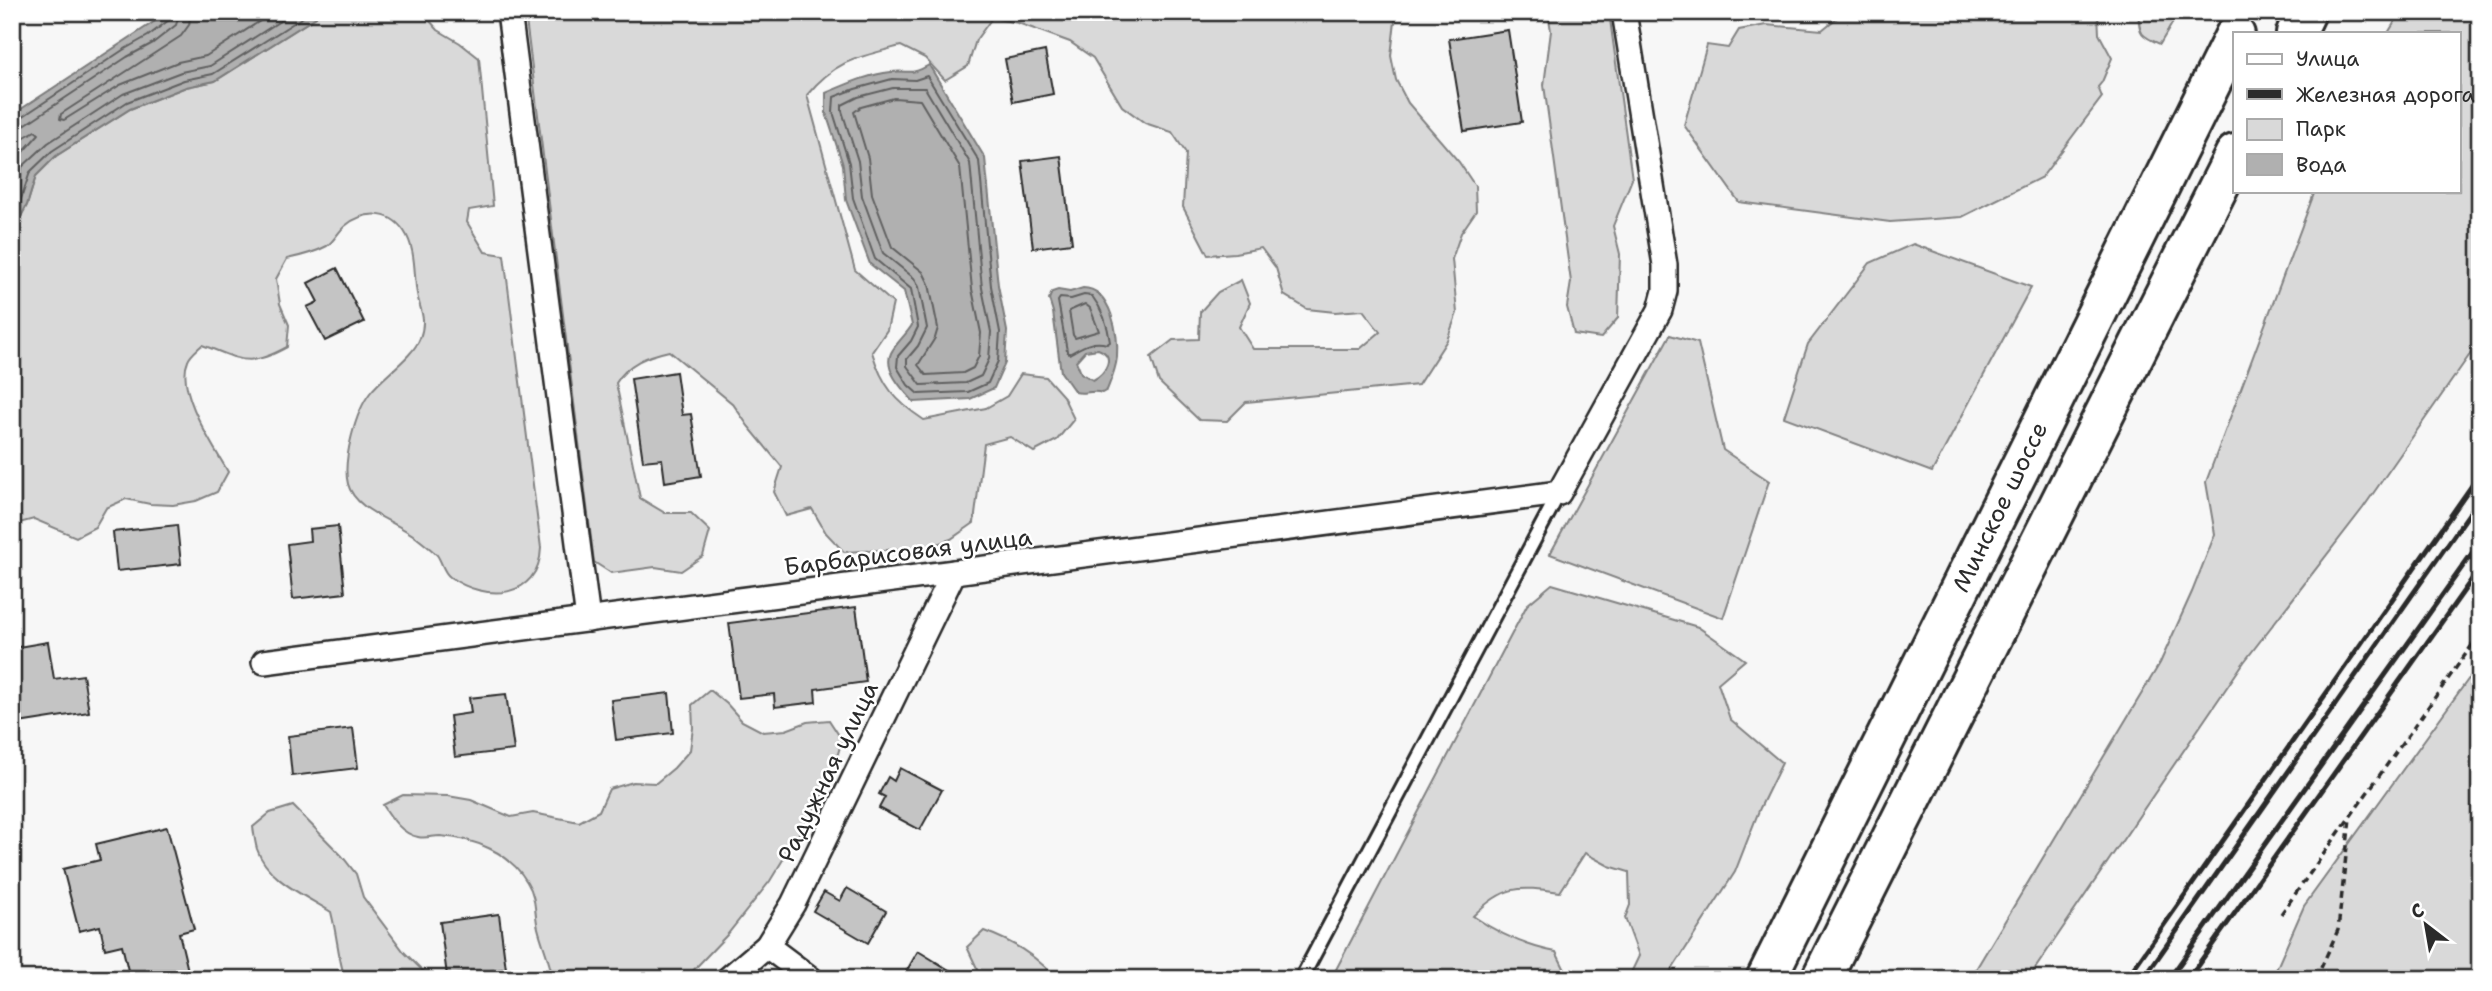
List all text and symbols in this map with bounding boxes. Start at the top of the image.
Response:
legend [2233,32,2460,192]
text: Улица [2296,45,2359,73]
text: Железная дорога [2296,81,2475,109]
text: Парк [2296,115,2346,143]
text: Вода [2296,151,2346,179]
street label: Минское шоссе [1945,417,2055,597]
street label: Барбарисовая улица [782,521,1034,583]
street label: Радужная улица [770,676,886,868]
north arrow [2390,890,2460,960]
text: С [2406,897,2429,925]

